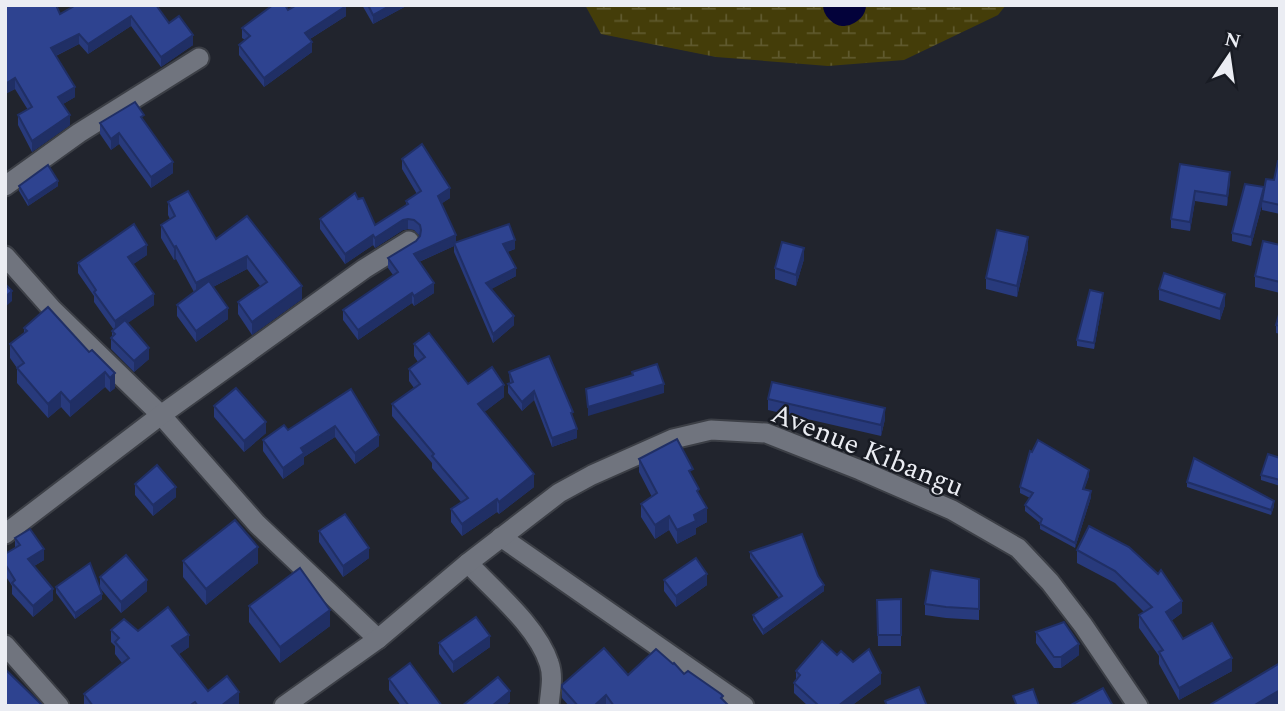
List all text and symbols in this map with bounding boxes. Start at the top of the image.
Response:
north arrow [1194,21,1264,91]
text: N [1222,25,1243,57]
street label: Avenue Kibangu [764,392,970,509]

